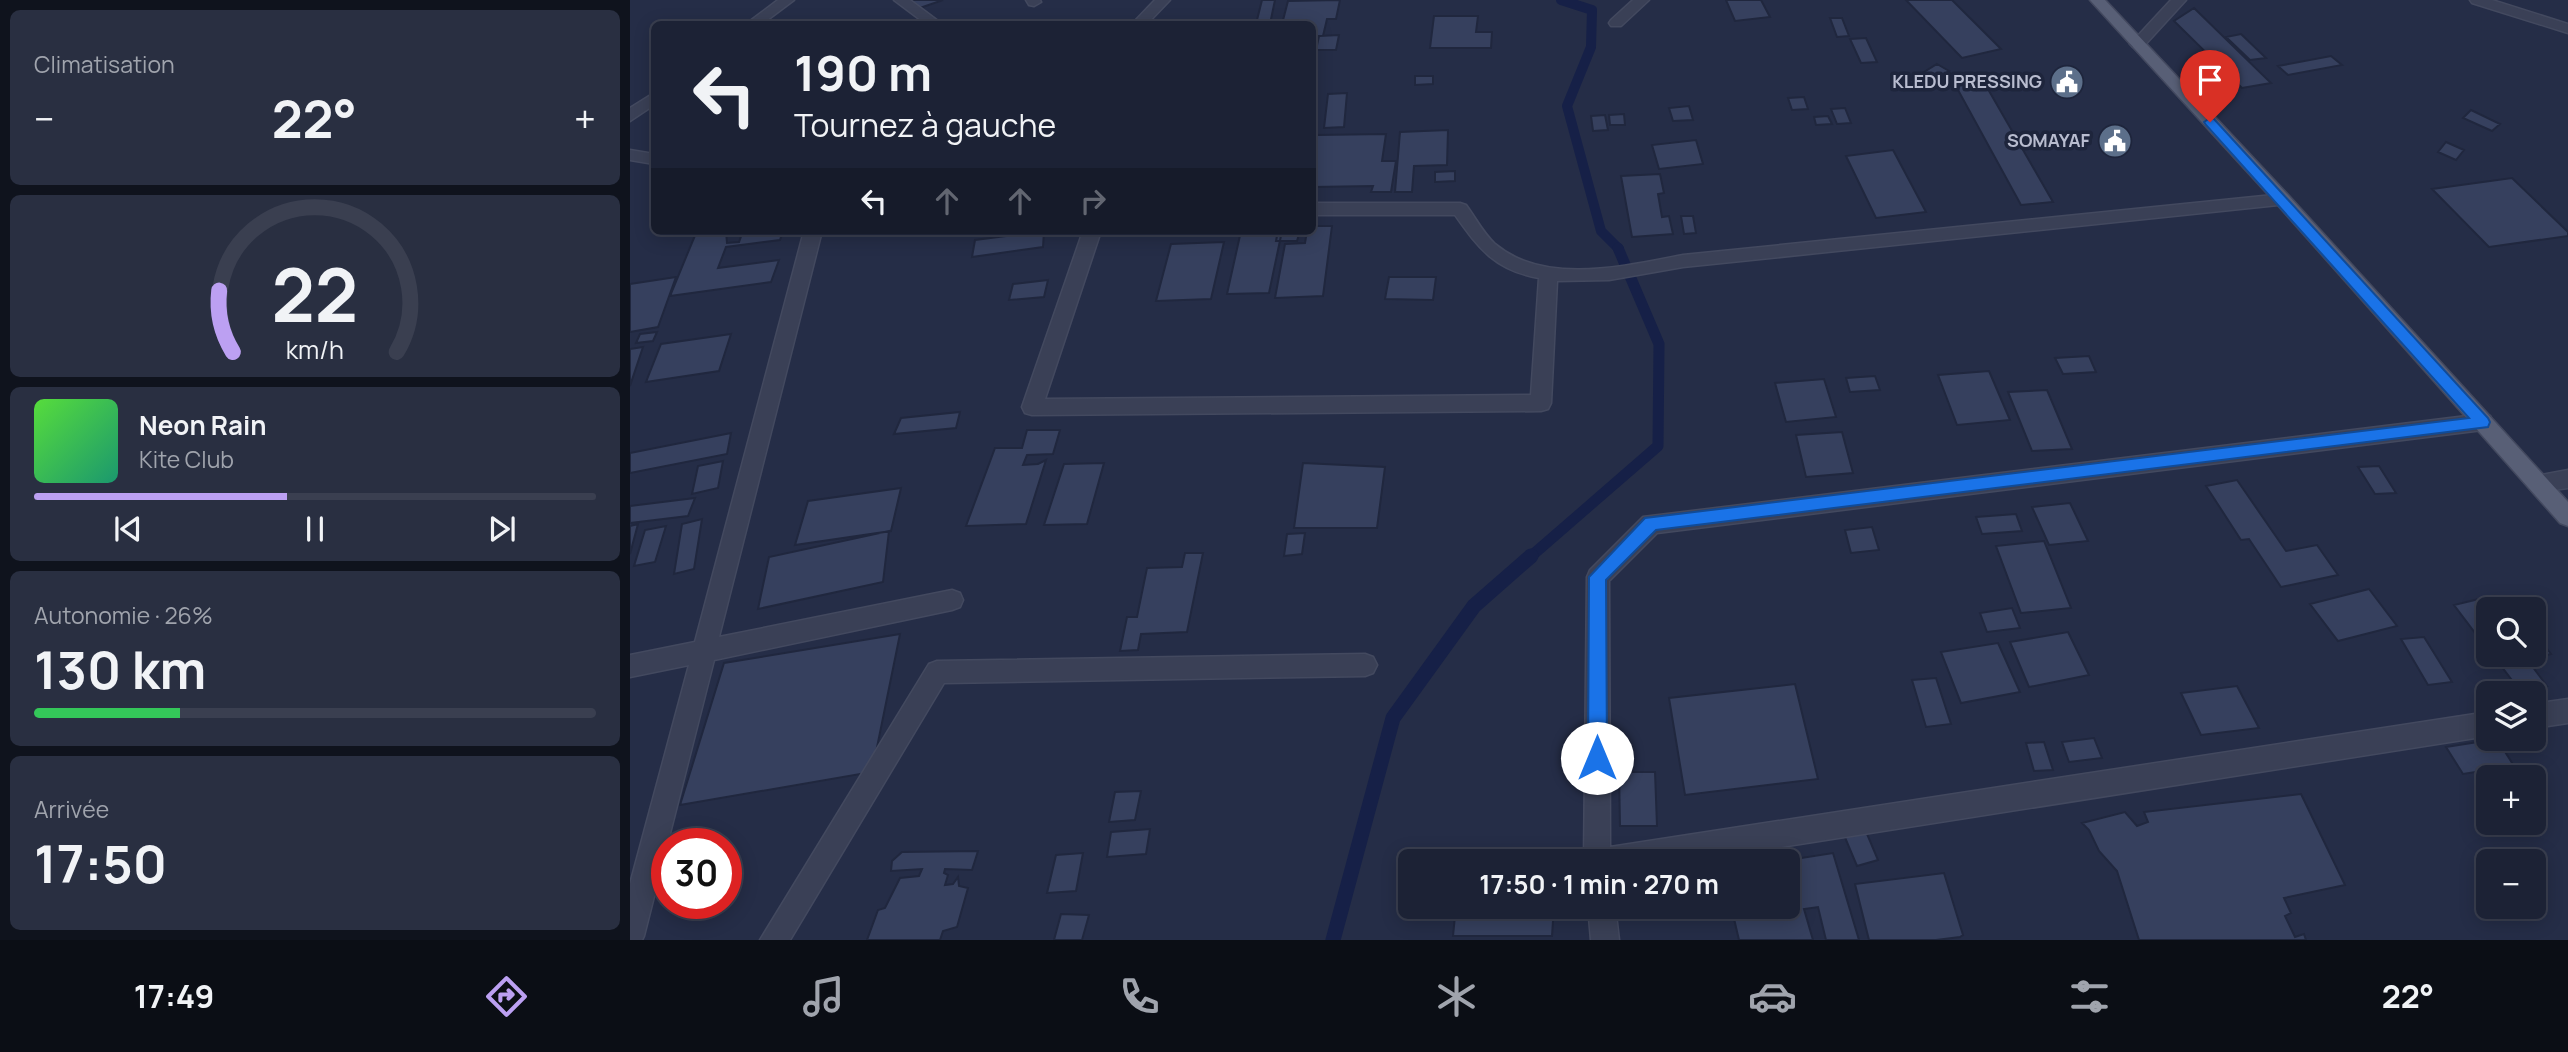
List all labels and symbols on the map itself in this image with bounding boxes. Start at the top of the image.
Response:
pin [2180,50,2240,122]
public building icon: KLEDU PRESSING [2048,63,2086,101]
place label: KLEDU PRESSING [1892,69,2042,93]
public building icon: SOMAYAF [2096,122,2134,160]
place label: SOMAYAF [2007,128,2091,152]
position arrow [1560,721,1634,795]
speed limit sign: 30 [651,828,742,919]

